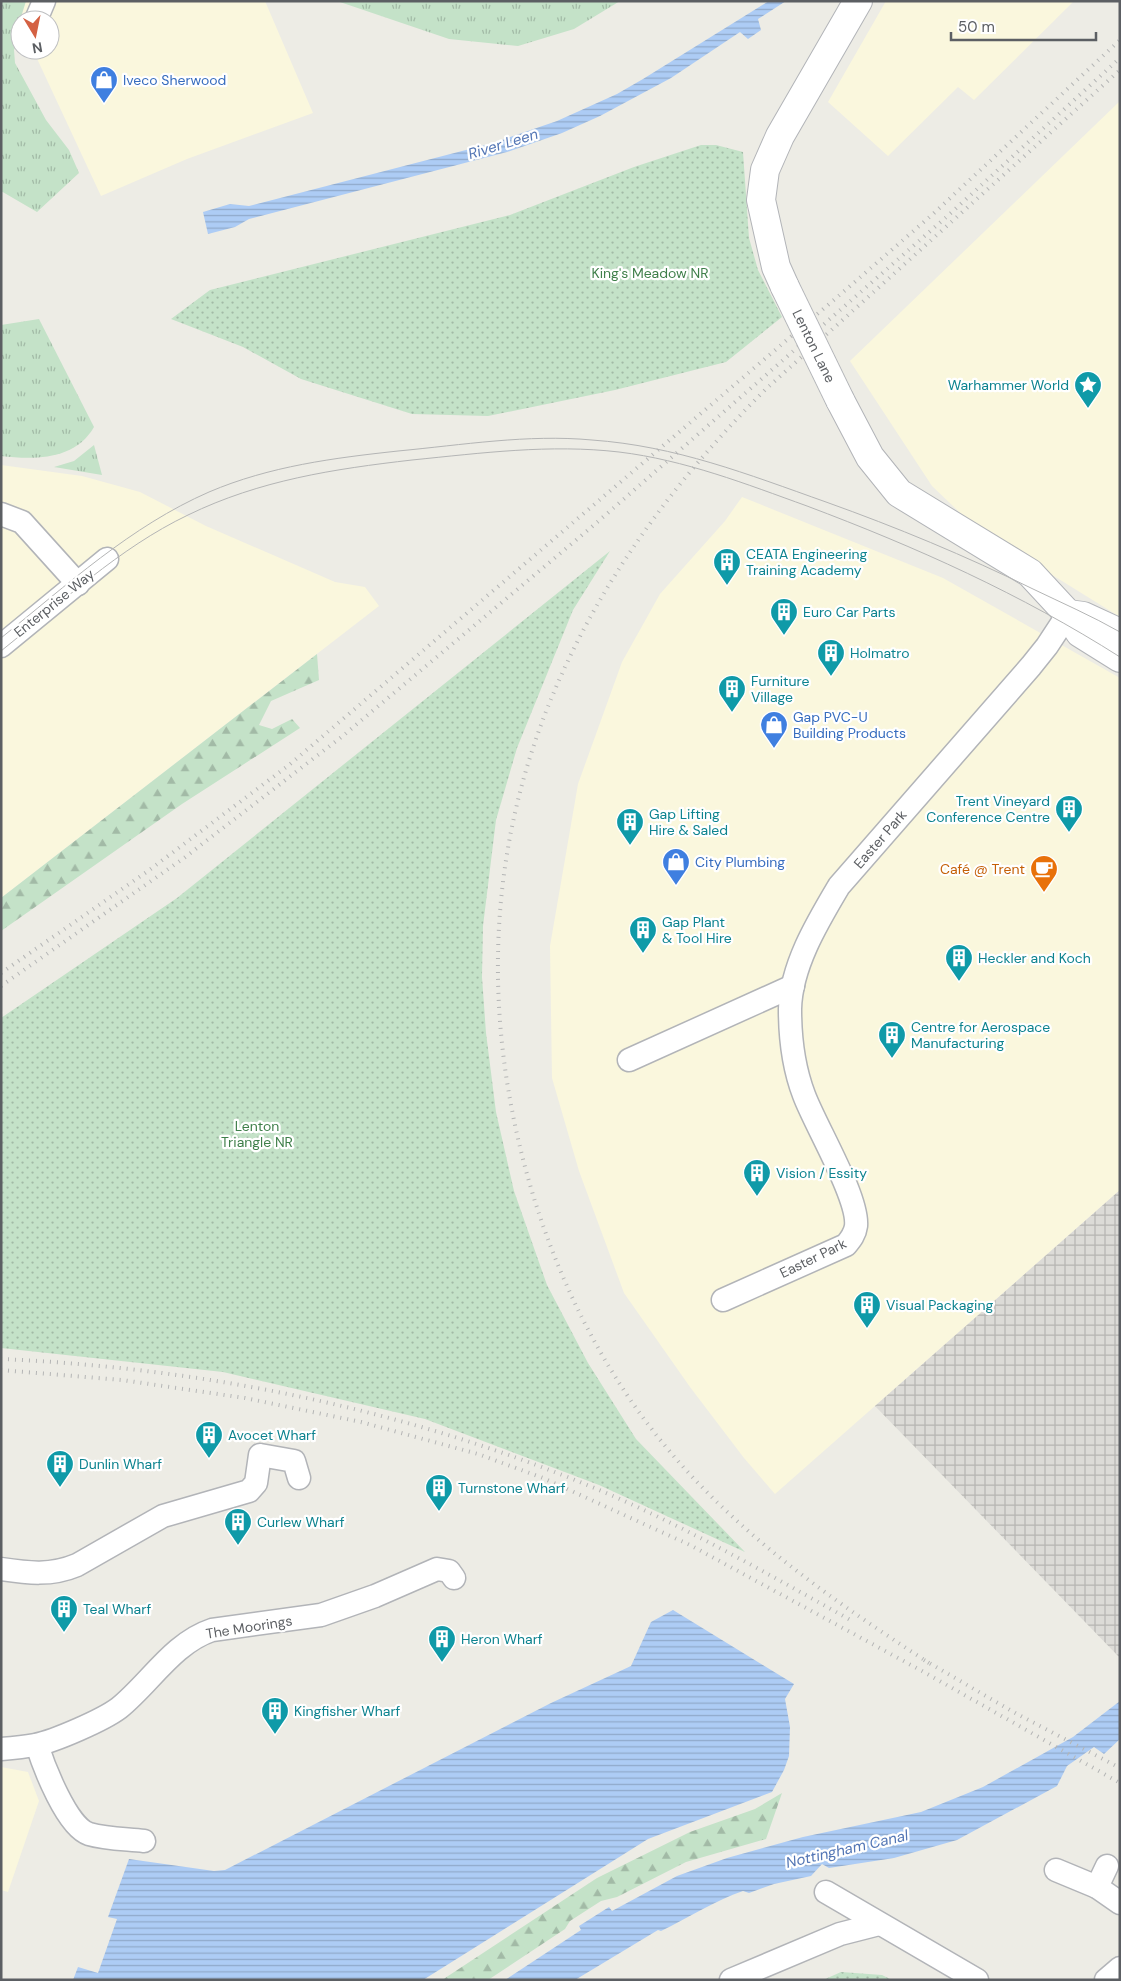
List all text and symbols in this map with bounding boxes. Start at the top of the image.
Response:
north arrow [10,10,60,60]
scale bar [951,10,1096,42]
text: 50 m [958,17,995,37]
text: N [31,38,44,58]
shop icon: Iveco Sherwood [89,65,119,104]
place label: Iveco Sherwood [123,71,226,89]
water label: River Leen [466,124,541,164]
park label: King's Meadow NR [592,264,708,282]
street label: Lenton Lane [789,306,840,386]
place icon: Warhammer World [1073,370,1103,409]
place label: Warhammer World [948,376,1069,394]
place label: CEATA Engineering Training Academy [746,545,868,579]
building icon: CEATA Engineering Training Academy [712,547,742,586]
street label: Enterprise Way [10,565,98,641]
building icon: Euro Car Parts [769,597,799,636]
place label: Euro Car Parts [803,603,896,621]
building icon: Holmatro [816,638,846,677]
place label: Holmatro [850,644,910,662]
place label: Furniture Village [751,672,810,706]
building icon: Furniture Village [717,674,747,713]
place label: Gap PVC-U Building Products [793,708,906,742]
shop icon: Gap PVC-U Building Products [759,710,789,749]
place label: Trent Vineyard Conference Centre [926,792,1050,826]
building icon: Trent Vineyard Conference Centre [1054,794,1084,833]
place label: Gap Lifting Hire & Saled [649,805,728,839]
street label: Easter Park [850,806,910,872]
building icon: Gap Lifting Hire & Saled [615,807,645,846]
shop icon: City Plumbing [661,847,691,886]
place label: City Plumbing [695,853,785,871]
cafe icon: Café @ Trent [1029,854,1059,893]
place label: Café @ Trent [940,860,1025,878]
place label: Gap Plant & Tool Hire [662,913,732,947]
building icon: Gap Plant & Tool Hire [628,915,658,954]
building icon: Heckler and Koch [944,943,974,982]
place label: Heckler and Koch [978,949,1091,967]
place label: Centre for Aerospace Manufacturing [911,1018,1050,1052]
building icon: Centre for Aerospace Manufacturing [877,1020,907,1059]
park label: Lenton Triangle NR [221,1117,293,1151]
building icon: Vision / Essity [742,1158,772,1197]
place label: Vision / Essity [776,1164,867,1182]
street label: Easter Park [777,1234,849,1282]
building icon: Visual Packaging [852,1290,882,1329]
place label: Visual Packaging [886,1296,993,1314]
building icon: Avocet Wharf [194,1420,224,1459]
place label: Avocet Wharf [228,1426,316,1444]
building icon: Dunlin Wharf [45,1449,75,1488]
place label: Dunlin Wharf [79,1455,162,1473]
building icon: Turnstone Wharf [424,1473,454,1512]
place label: Turnstone Wharf [458,1479,566,1497]
building icon: Curlew Wharf [223,1507,253,1546]
place label: Curlew Wharf [257,1513,345,1531]
building icon: Teal Wharf [49,1594,79,1633]
place label: Teal Wharf [83,1600,151,1618]
street label: The Moorings [204,1611,294,1643]
building icon: Heron Wharf [427,1624,457,1663]
place label: Heron Wharf [461,1630,543,1648]
building icon: Kingfisher Wharf [260,1696,290,1735]
place label: Kingfisher Wharf [294,1702,401,1720]
water label: Nottingham Canal [784,1825,911,1873]

